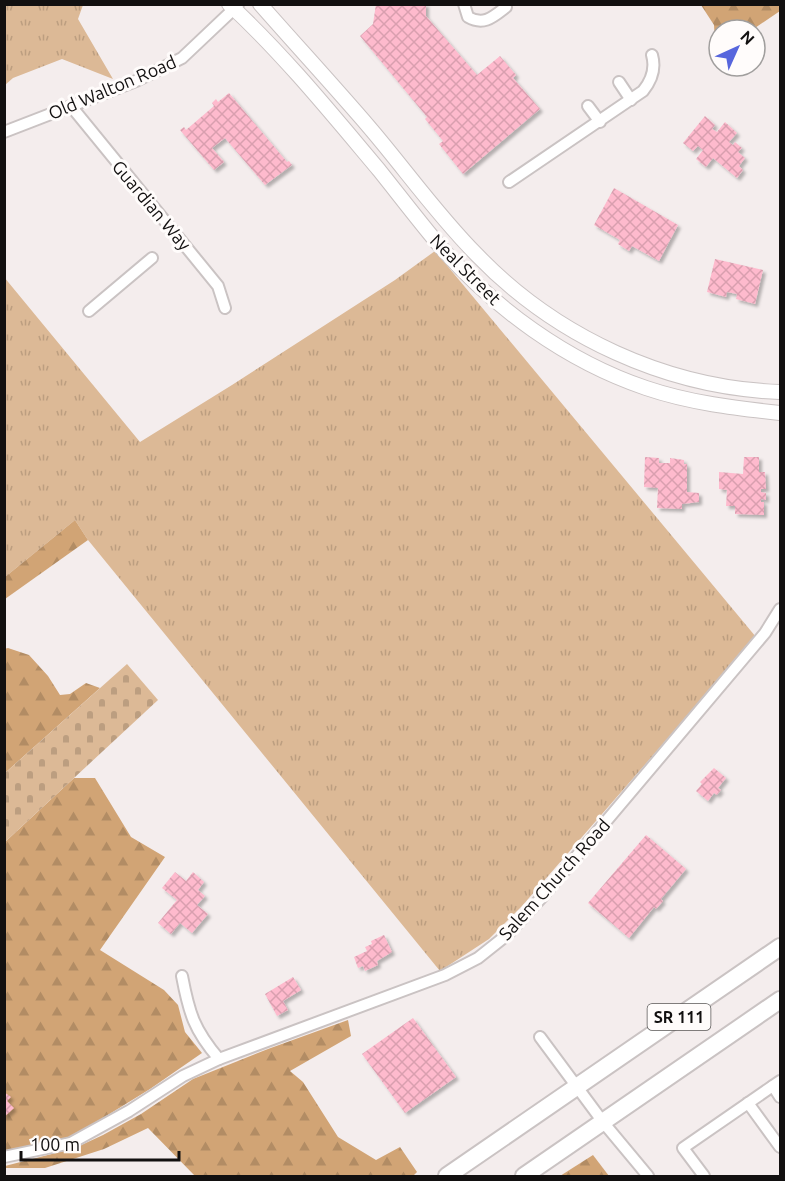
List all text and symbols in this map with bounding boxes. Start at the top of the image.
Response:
north arrow [707,18,767,78]
text: N [737,27,758,48]
street label: Old Walton Road [45,51,179,123]
street label: Guardian Way [109,156,196,254]
street label: Neal Street [427,230,505,308]
street label: Salem Church Road [494,814,614,944]
road number: SR 111 [648,1004,710,1030]
scale bar [21,1124,178,1162]
text: 100 m [30,1134,80,1154]

